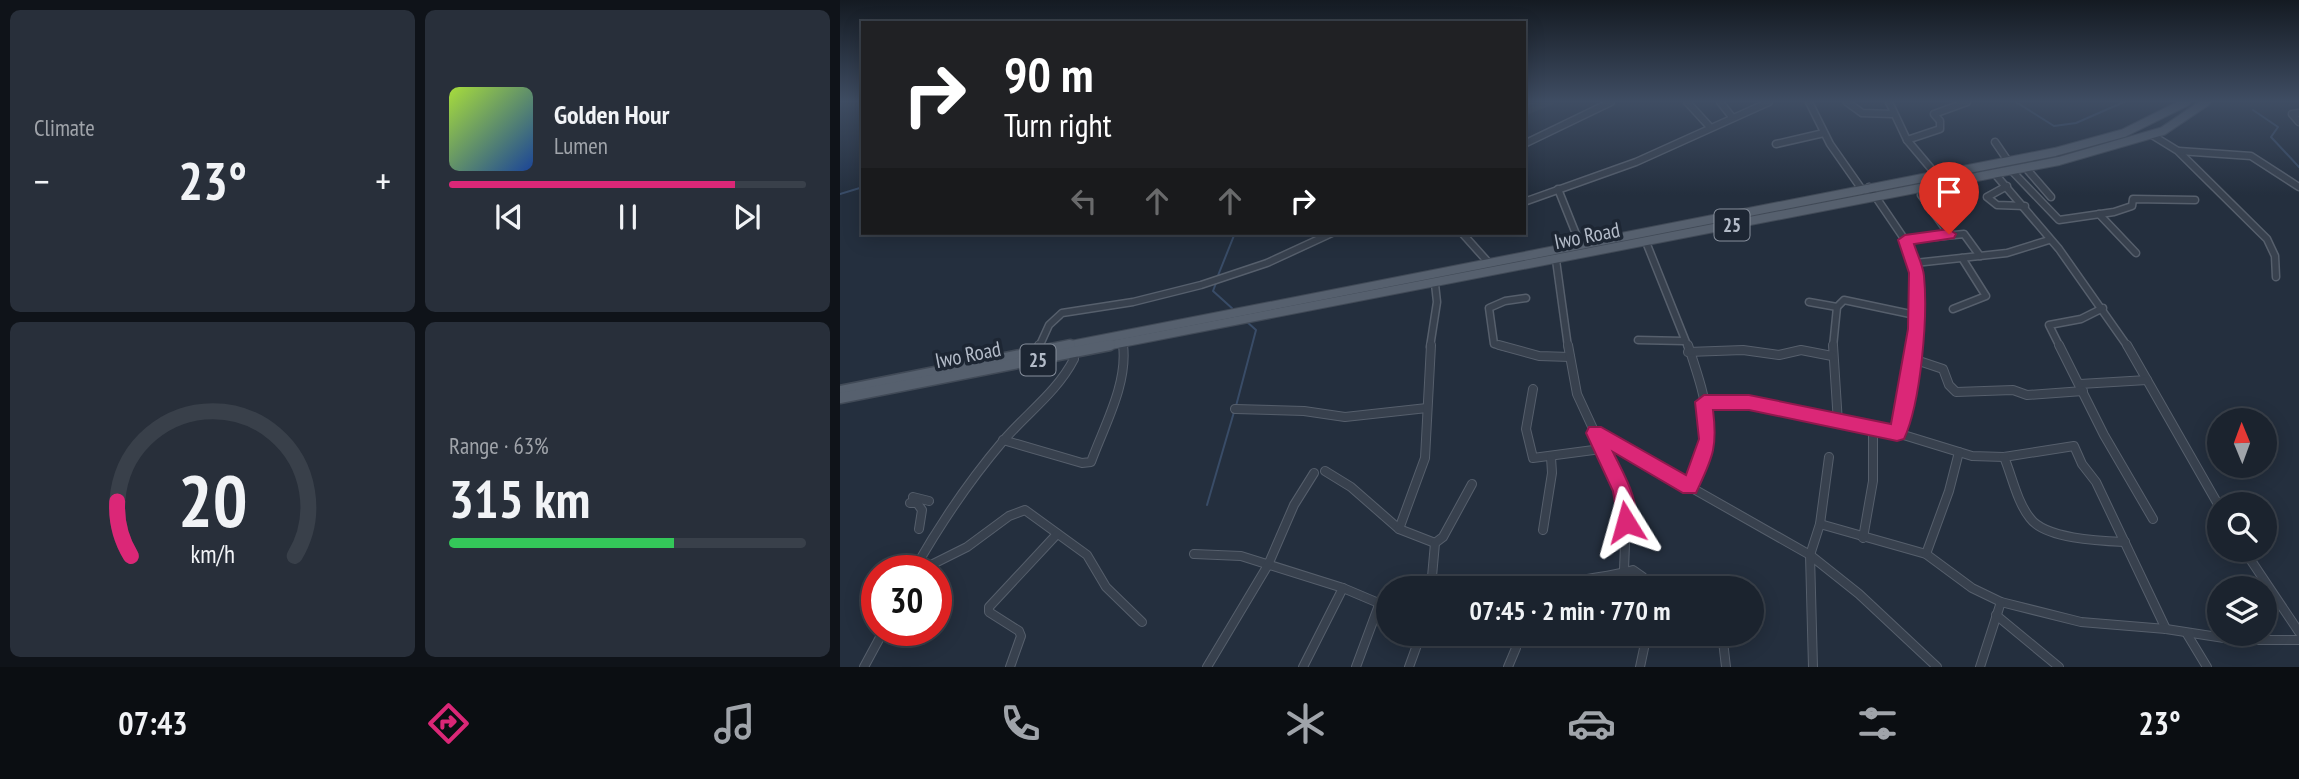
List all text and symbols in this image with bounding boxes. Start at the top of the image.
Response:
text: 90 m [1004,42,1093,106]
icon: right [889,49,980,140]
text: Golden Hour [554,98,669,131]
text: Turn right [1004,104,1112,146]
text: Climate [34,113,95,142]
text: Lumen [554,131,608,160]
text: 23° [178,147,247,214]
text: − [34,156,50,205]
text: + [375,156,391,205]
pin [1919,162,1979,234]
icon: arrive [1930,173,1968,211]
icon: left [1065,182,1103,220]
icon: ahead [1138,182,1176,220]
icon: ahead [1211,182,1249,220]
icon: right [1284,182,1322,220]
icon: previous [490,198,528,236]
icon: pause [609,198,647,236]
icon: next [728,198,766,236]
road number: 25 [1714,210,1750,241]
street label: Iwo Road [1552,216,1622,255]
street label: Iwo Road [933,335,1003,374]
road number: 25 [1020,344,1056,376]
north arrow [2207,408,2277,478]
map controls [2207,408,2277,646]
text: Range · 63% [449,431,549,460]
text: 20 [178,452,247,546]
text: 315 km [449,465,590,532]
position arrow [1589,485,1663,559]
button: search [2207,492,2277,562]
text: km/h [190,537,235,569]
speed limit sign: 30 [861,555,952,646]
button: layers [2207,576,2277,646]
text: 07:45 · 2 min · 770 m [1470,594,1670,627]
icon: directions [424,699,473,748]
icon: music [710,699,759,748]
icon: phone [996,699,1045,748]
icon: climate [1281,699,1330,748]
icon: car [1567,699,1616,748]
icon: filters [1853,699,1902,748]
text: 07:43 [118,702,188,744]
text: 23° [2138,702,2181,744]

